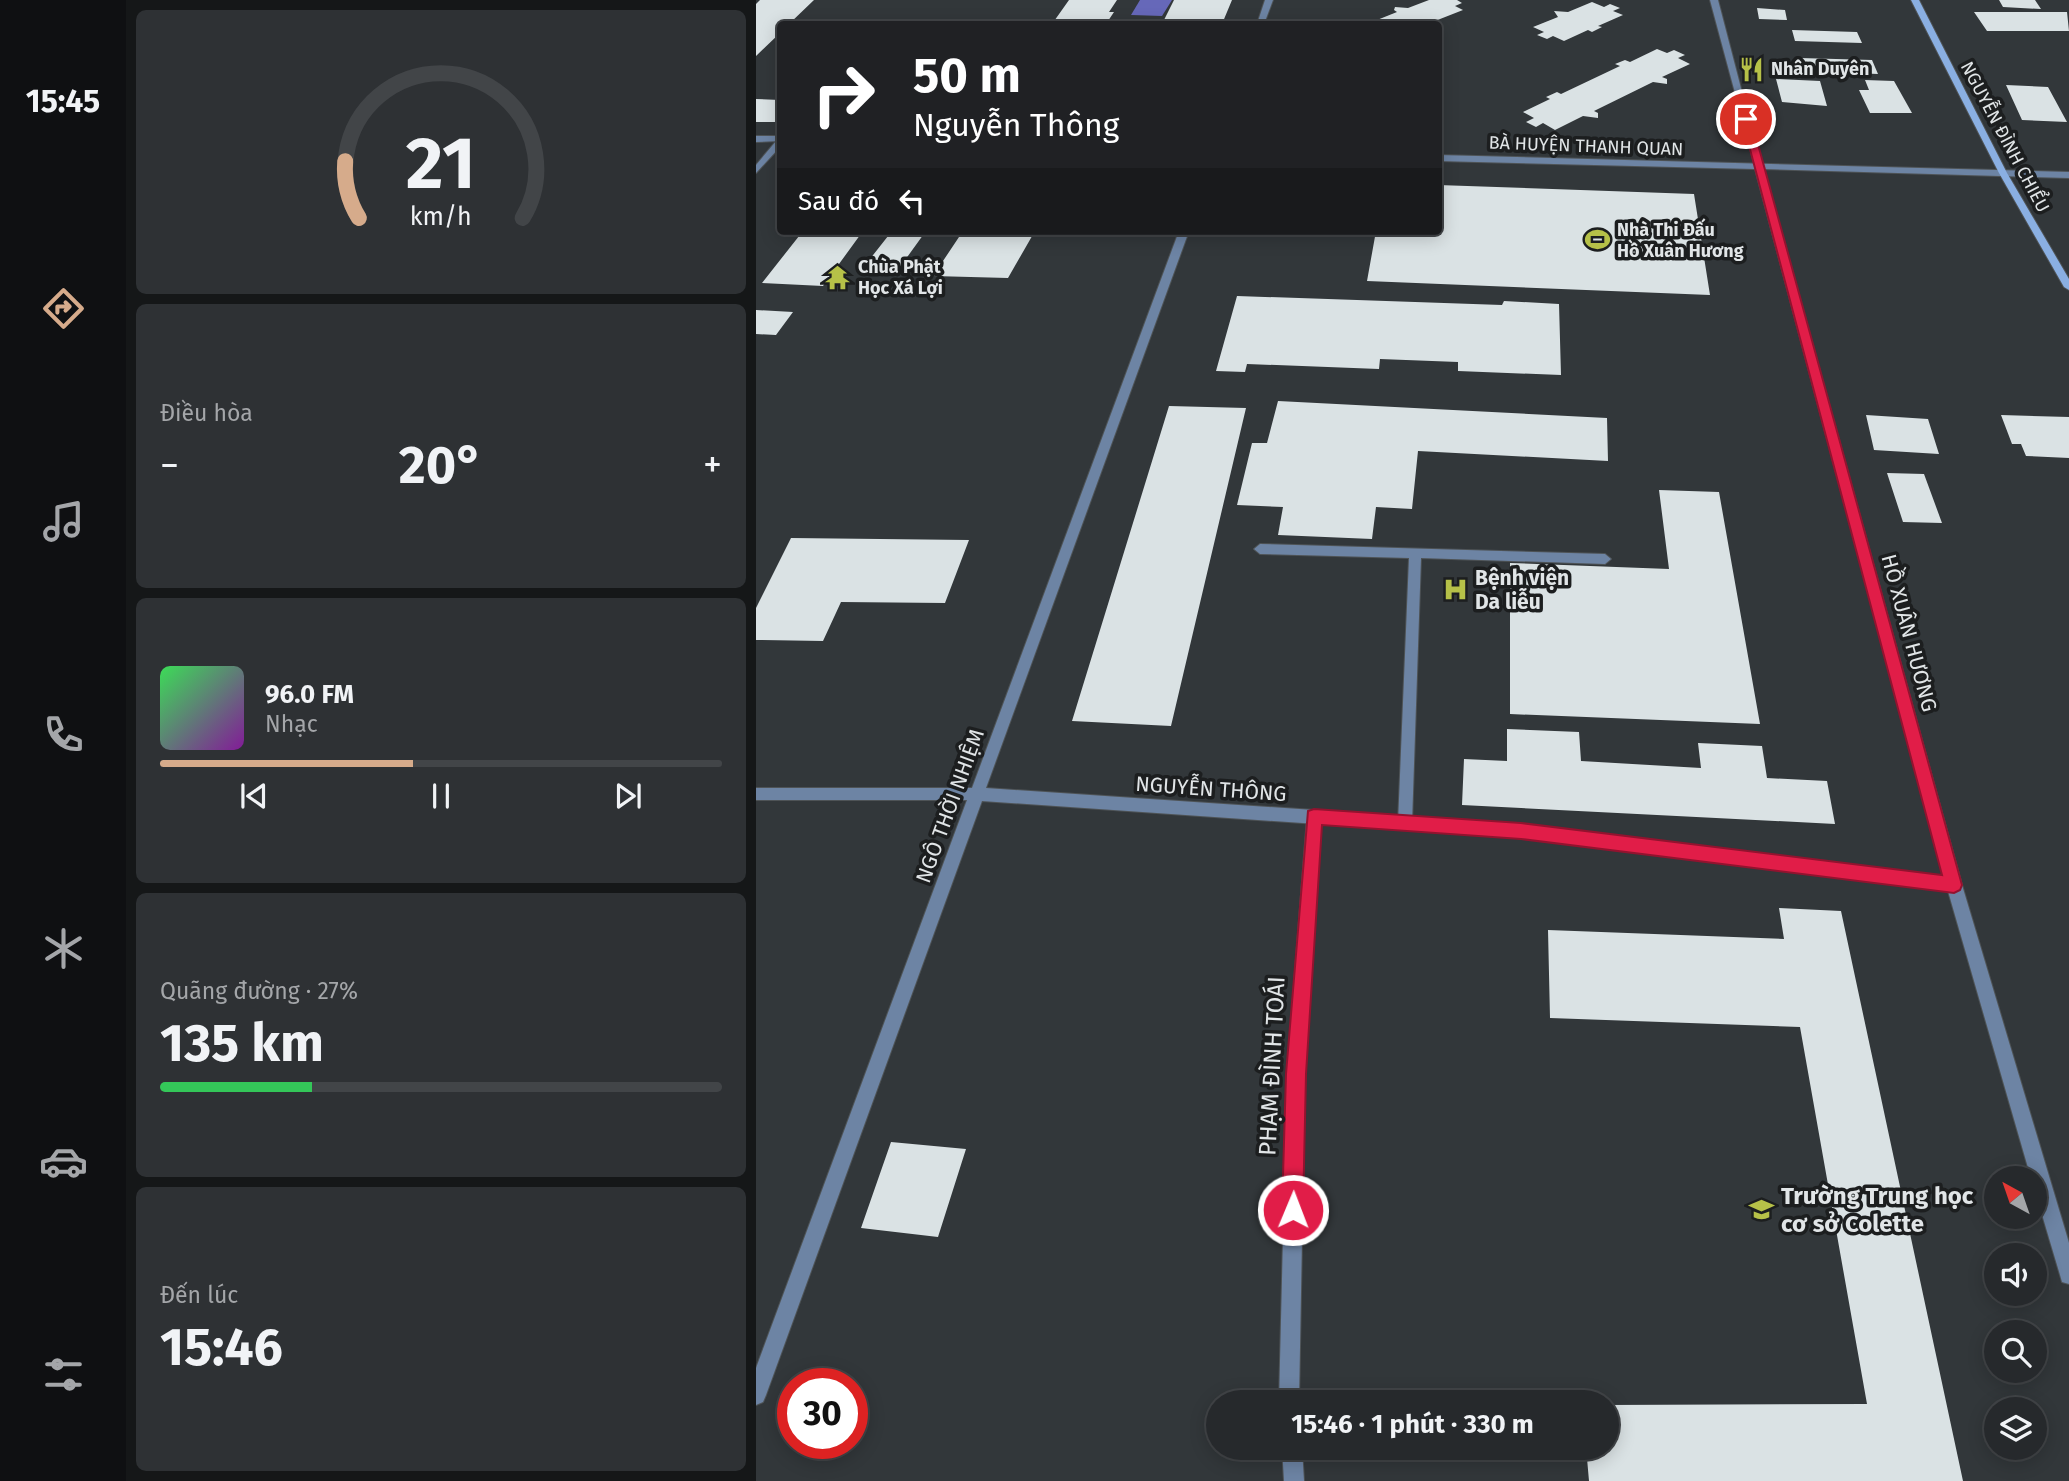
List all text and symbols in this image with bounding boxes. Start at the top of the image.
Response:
text: 50 m [913,46,1021,105]
icon: right [798,49,889,140]
restaurant icon: Nhân Duyên [1737,55,1765,83]
street label: NGUYỄN ĐÌNH CHIỂU [1956,56,2057,216]
place label: Nhân Duyên [1771,58,1869,80]
text: 15:45 [26,82,100,120]
pin [1716,89,1776,149]
icon: arrive [1727,100,1765,138]
text: Nguyễn Thông [913,106,1119,144]
text: 21 [406,120,476,207]
street label: BÀ HUYỆN THANH QUAN [1488,131,1684,160]
icon: left [893,182,931,220]
text: Sau đó [798,186,879,217]
text: km/h [410,202,472,232]
place label: Nhà Thi Đấu Hồ Xuân Hương [1617,218,1744,262]
sports icon: Nhà Thi Đấu Hồ Xuân Hương [1583,226,1611,254]
place label: Chùa Phật Học Xá Lợi [858,256,943,299]
temple icon: Chùa Phật Học Xá Lợi [824,263,852,291]
icon: directions [39,284,88,333]
text: Điều hòa [160,399,253,427]
text: 20° [399,434,483,497]
text: − [160,442,179,488]
text: + [703,442,722,488]
icon: music [39,497,88,546]
street label: HỒ XUÂN HƯƠNG [1875,551,1944,715]
place label: Bệnh viện Da liễu [1475,565,1569,615]
hospital icon: Bệnh viện Da liễu [1441,576,1469,604]
text: 96.0 FM [265,679,354,710]
icon: phone [39,710,88,759]
text: Nhạc [265,710,318,738]
street label: NGÔ THỜI NHIỆM [910,726,990,886]
street label: NGUYỄN THÔNG [1135,769,1288,807]
icon: previous [235,777,273,815]
icon: pause [422,777,460,815]
icon: next [609,777,647,815]
icon: climate [39,924,88,973]
street label: PHẠM ÐÌNH TOÁI [1252,975,1291,1156]
text: Quãng đường · 27% [160,977,358,1005]
text: 135 km [160,1012,324,1075]
icon: car [39,1137,88,1186]
north arrow [1984,1166,2048,1228]
map controls [1984,1166,2047,1460]
position arrow [1256,1173,1330,1247]
place label: Trường Trung học cơ sở Colette [1781,1182,1974,1238]
school or university icon: Trường Trung học cơ sở Colette [1747,1196,1775,1224]
button: sound [1984,1243,2047,1306]
text: Đến lúc [160,1281,238,1309]
text: 15:46 [160,1316,283,1379]
button: search [1984,1320,2047,1383]
icon: filters [39,1350,88,1399]
speed limit sign: 30 [777,1368,868,1459]
button: layers [1984,1397,2047,1460]
text: 15:46 · 1 phút · 330 m [1291,1409,1534,1440]

